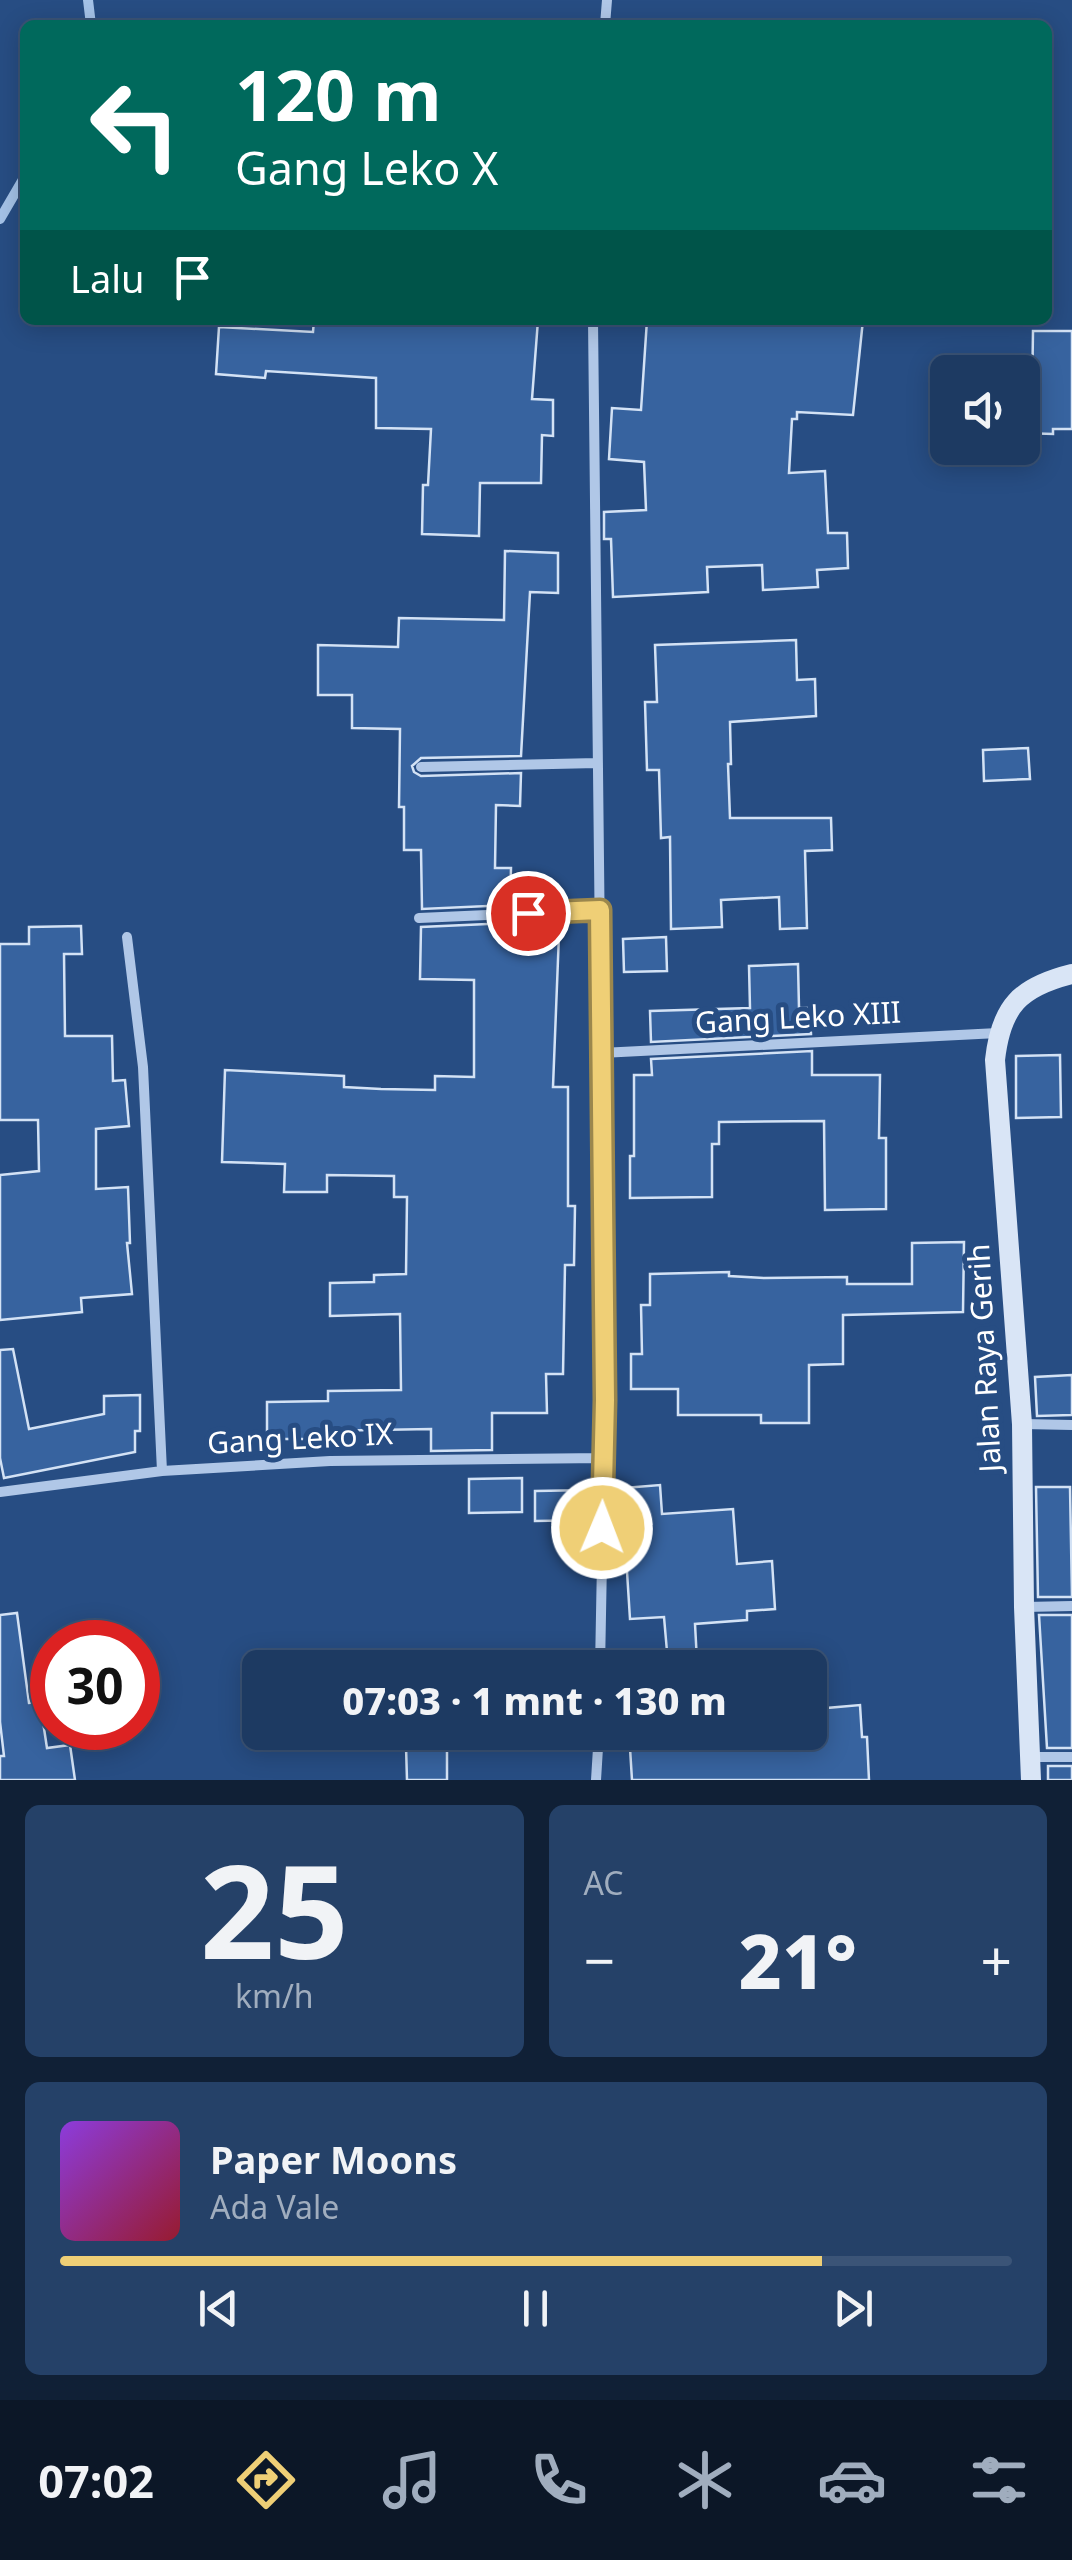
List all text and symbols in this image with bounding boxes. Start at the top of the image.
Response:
text: 120 m [235,46,442,142]
icon: left [70,60,200,190]
text: Gang Leko X [235,137,498,198]
icon: arrive [165,250,220,305]
text: Lalu [70,252,145,304]
map controls [930,355,1040,465]
button: sound [930,355,1040,465]
pin [486,871,571,956]
icon: arrive [501,886,556,941]
street label: Gang Leko XIII [694,991,902,1042]
street label: Jalan Raya Gerih [957,1243,1010,1476]
street label: Gang Leko IX [206,1412,394,1463]
position arrow [550,1476,654,1580]
speed limit sign: 30 [30,1620,160,1750]
text: 07:03 · 1 mnt · 130 m [342,1674,727,1726]
text: 25 [200,1820,349,1997]
text: AC [584,1861,624,1904]
text: 21° [739,1909,857,2011]
text: − [584,1922,615,1997]
text: + [981,1922,1012,1997]
text: km/h [235,1974,314,2017]
text: Paper Moons [210,2133,457,2185]
text: Ada Vale [210,2185,339,2228]
icon: previous [191,2281,246,2336]
icon: pause [508,2281,563,2336]
icon: next [826,2281,881,2336]
icon: directions [231,2445,301,2515]
icon: music [377,2445,447,2515]
icon: phone [524,2445,594,2515]
icon: climate [670,2445,740,2515]
icon: car [817,2445,887,2515]
icon: filters [964,2445,1034,2515]
text: 07:02 [38,2450,154,2511]

